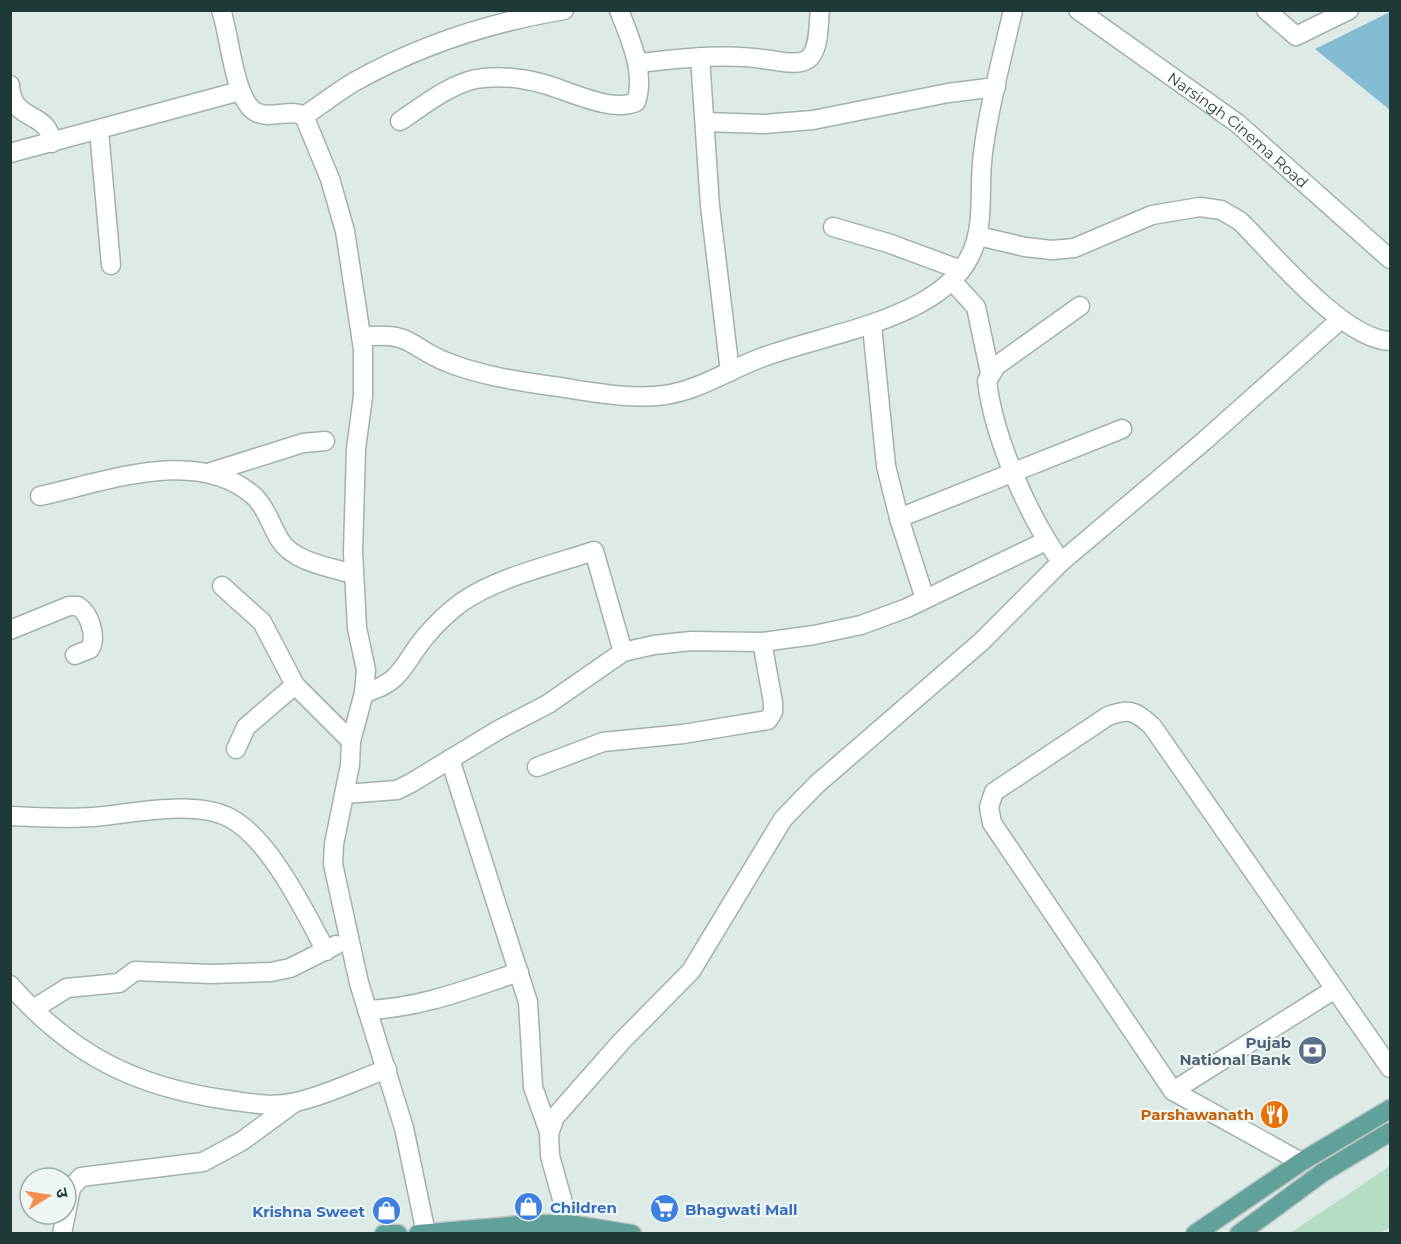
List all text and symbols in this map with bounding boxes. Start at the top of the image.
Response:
street label: Narsingh Cinema Road [1164,67,1312,191]
place label: Pujab National Bank [1179,1033,1291,1069]
bank icon: Pujab National Bank [1296,1035,1328,1067]
restaurant icon: Parshawanath [1259,1098,1291,1130]
place label: Parshawanath [1141,1105,1254,1124]
north arrow [18,1166,78,1226]
text: उ [52,1186,73,1200]
shop icon: Children [513,1191,545,1223]
supermarket icon: Bhagwati Mall [648,1193,680,1225]
shop icon: Krishna Sweet [370,1195,402,1227]
place label: Children [550,1198,617,1217]
place label: Bhagwati Mall [685,1200,798,1219]
place label: Krishna Sweet [252,1202,365,1221]

